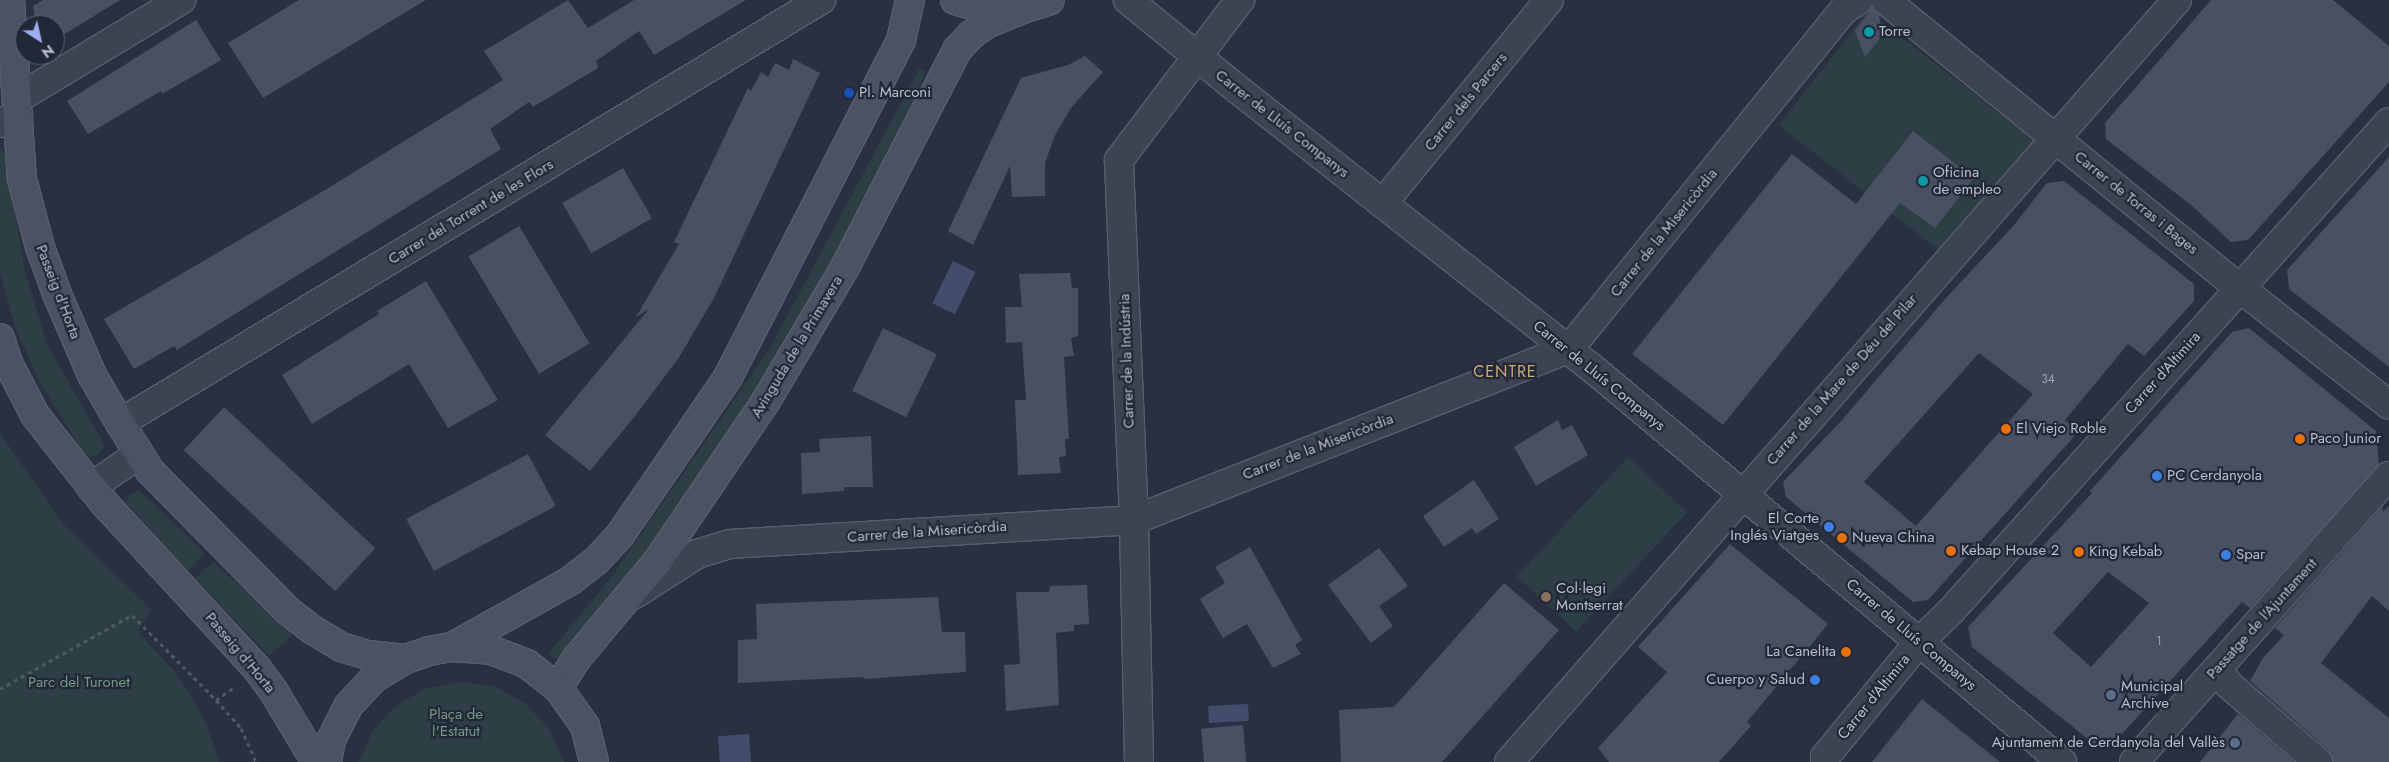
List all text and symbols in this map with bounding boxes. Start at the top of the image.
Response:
north arrow [15,15,65,65]
place label: Torre [1879,23,1910,41]
marker: Torre [1863,26,1875,38]
text: N [38,40,58,63]
street label: Carrer dels Parcers [1421,49,1511,155]
street label: Carrer de Lluís Companys [1212,66,1352,182]
place label: Pl. Marconi [859,84,931,102]
marker: Pl. Marconi [843,87,855,99]
street label: Carrer de Torras i Bages [2071,148,2201,258]
street label: Carrer del Torrent de les Flors [385,156,557,268]
place label: Oficina de empleo [1933,163,2001,198]
street label: Carrer de la Misericòrdia [1607,165,1721,301]
marker: Oficina de empleo [1917,175,1929,187]
street label: Passeig d'Horta [32,242,84,342]
street label: Avinguda de la Primavera [747,273,847,421]
street label: Carrer de la Mare de Déu del Pilar [1763,291,1921,469]
street label: Carrer de la Indústria [1116,293,1138,429]
street label: Carrer de Lluís Companys [1529,317,1669,435]
street label: Carrer d'Altimira [2121,328,2205,418]
district label: CENTRE [1473,362,1537,382]
house number: 34 [2041,373,2055,387]
street label: Carrer de la Misericòrdia [1240,410,1396,484]
place label: El Viejo Roble [2016,420,2106,438]
marker: El Viejo Roble [2000,423,2012,435]
place label: Paco Junior [2310,430,2381,448]
marker: Paco Junior [2294,433,2306,445]
place label: PC Cerdanyola [2167,467,2262,485]
marker: PC Cerdanyola [2151,470,2163,482]
place label: El Corte Inglés Viatges [1730,509,1819,544]
street label: Carrer de la Misericòrdia [847,517,1007,547]
marker: El Corte Inglés Viatges [1823,521,1835,533]
place label: Nueva China [1852,529,1934,547]
marker: Nueva China [1836,532,1848,544]
place label: Kebap House 2 [1961,542,2059,560]
place label: King Kebab [2089,543,2162,561]
marker: Kebap House 2 [1945,545,1957,557]
marker: King Kebab [2073,546,2085,558]
place label: Spar [2236,546,2265,564]
marker: Spar [2220,549,2232,561]
street label: Passatge de l'Ajuntament [2203,555,2321,683]
street label: Carrer de Lluís Companys [1842,575,1980,695]
place label: Col·legi Montserrat [1556,579,1623,614]
marker: Col·legi Montserrat [1540,591,1552,603]
street label: Passeig d'Horta [201,609,279,697]
house number: 1 [2156,635,2162,649]
place label: La Canelita [1766,643,1836,661]
marker: La Canelita [1840,646,1852,658]
street label: Carrer d'Altimira [1834,651,1914,743]
place label: Cuerpo y Salud [1706,671,1805,689]
park label: Parc del Turonet [28,674,130,692]
marker: Cuerpo y Salud [1809,674,1821,686]
place label: Municipal Archive [2121,677,2183,712]
marker: Municipal Archive [2105,689,2117,701]
park label: Plaça de l'Estatut [429,705,483,740]
place label: Ajuntament de Cerdanyola del Vallès [1992,734,2225,752]
marker: Ajuntament de Cerdanyola del Vallès [2229,737,2241,749]

